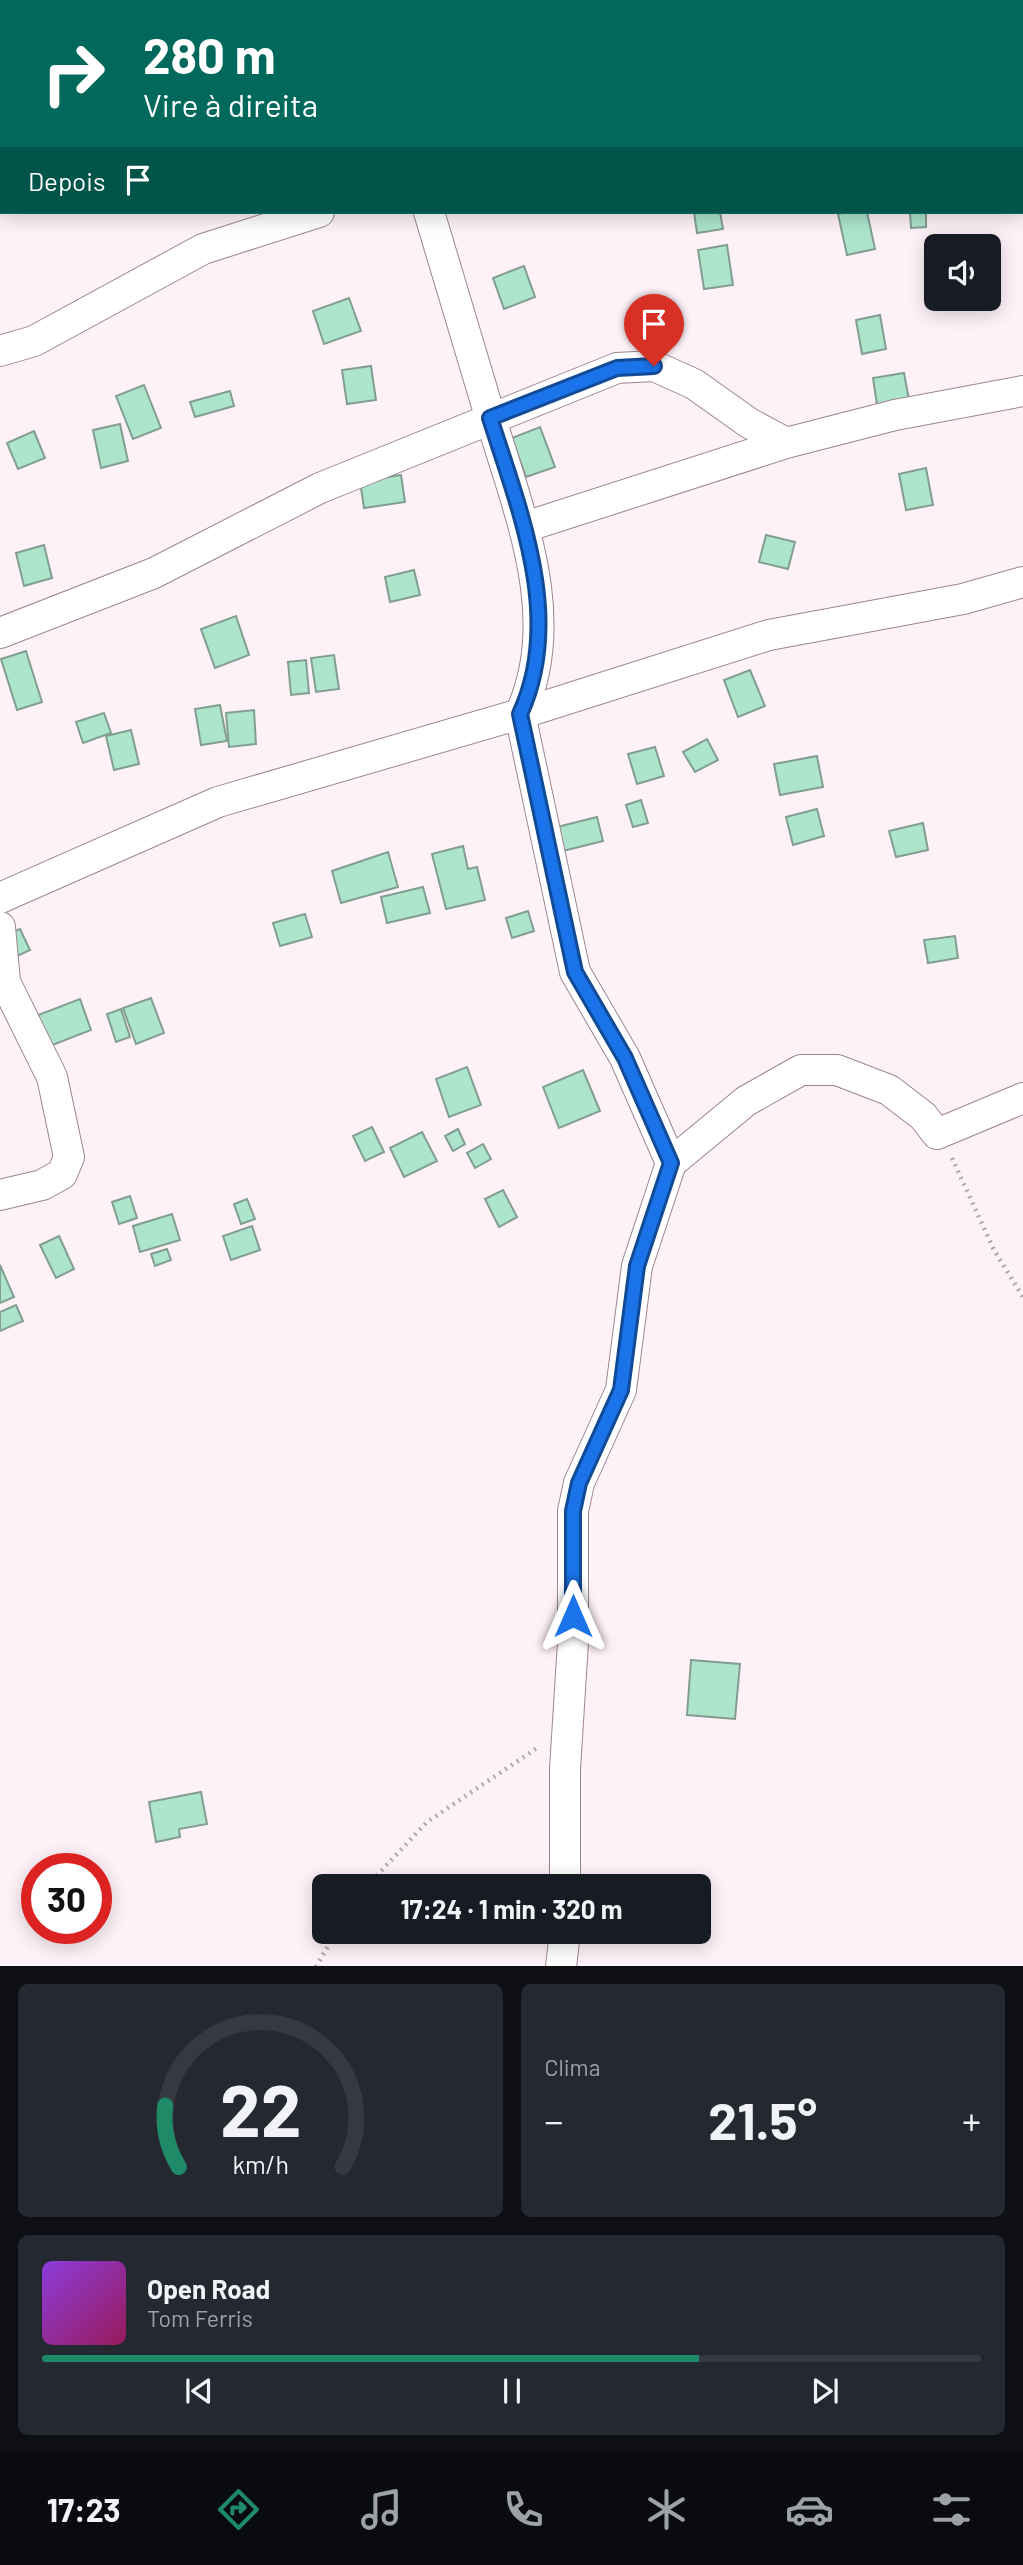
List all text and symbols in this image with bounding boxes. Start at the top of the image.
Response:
text: 280 m [143,25,276,84]
icon: right [28,28,119,119]
text: Vire à direita [143,85,318,123]
icon: arrive [119,161,157,199]
text: Depois [28,165,105,196]
map controls [924,234,1001,311]
button: sound [924,234,1001,311]
pin [624,294,684,366]
icon: arrive [635,305,673,343]
position arrow [536,1579,610,1653]
speed limit sign: 30 [21,1853,112,1944]
text: 17:24 · 1 min · 320 m [400,1893,623,1924]
text: Clima [545,2053,600,2081]
text: 22 [219,2064,301,2152]
text: 21.5° [708,2088,817,2150]
text: − [545,2097,564,2143]
text: + [962,2097,981,2143]
text: km/h [232,2148,289,2178]
text: Open Road [147,2273,270,2304]
text: Tom Ferris [147,2304,253,2332]
icon: previous [180,2372,218,2410]
icon: pause [493,2372,531,2410]
icon: next [806,2372,844,2410]
icon: directions [214,2485,263,2534]
icon: music [357,2485,406,2534]
icon: phone [499,2485,548,2534]
icon: climate [642,2485,691,2534]
icon: car [785,2485,834,2534]
icon: filters [927,2485,976,2534]
text: 17:23 [47,2490,120,2528]

